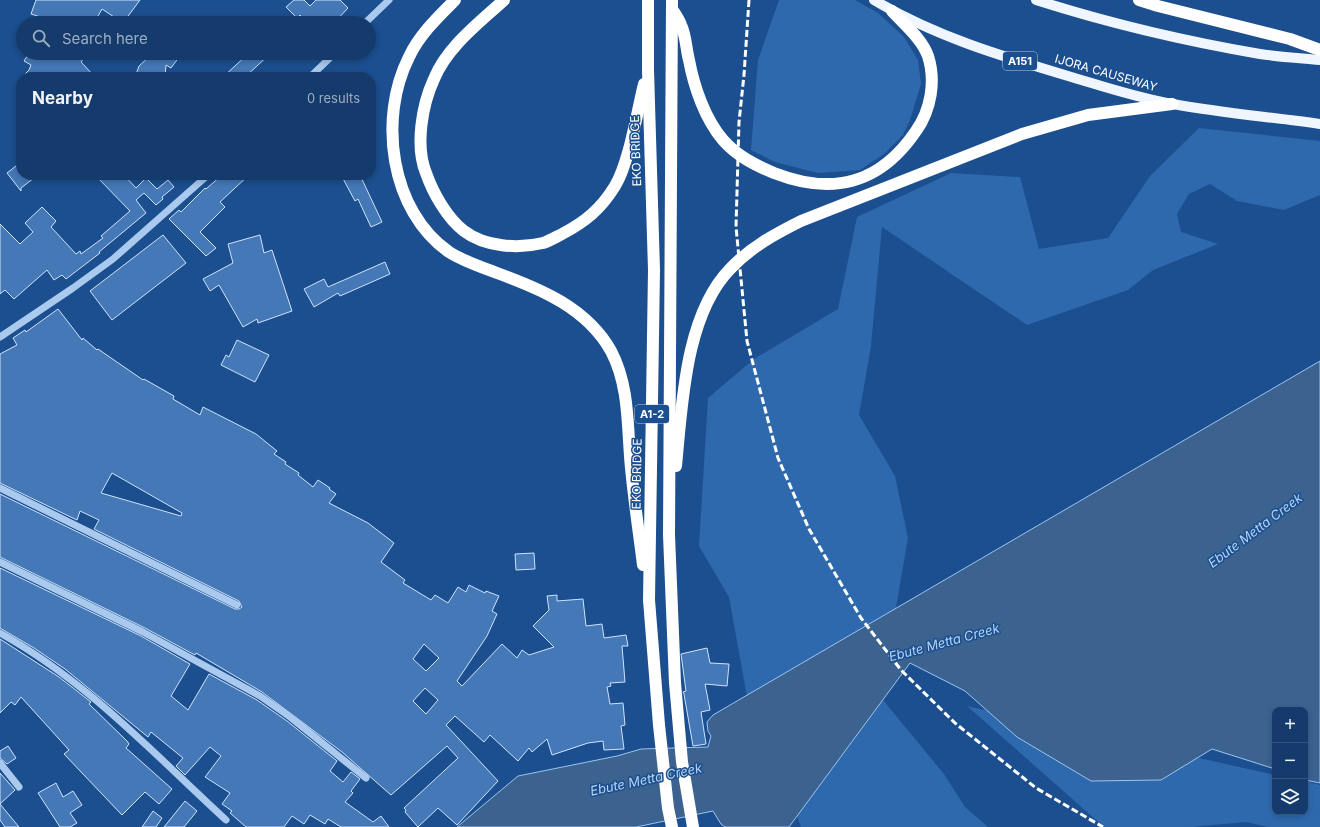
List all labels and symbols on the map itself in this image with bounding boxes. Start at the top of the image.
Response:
street label: IJORA CAUSEWAY [1053,51,1159,94]
road number: A151 [1003,52,1037,70]
street label: EKO BRIDGE [627,115,644,187]
road number: A1-2 [635,405,669,423]
street label: EKO BRIDGE [628,438,645,510]
water label: Ebute Metta Creek [1205,489,1306,571]
water label: Ebute Metta Creek [887,619,1002,664]
water label: Ebute Metta Creek [589,759,704,799]

